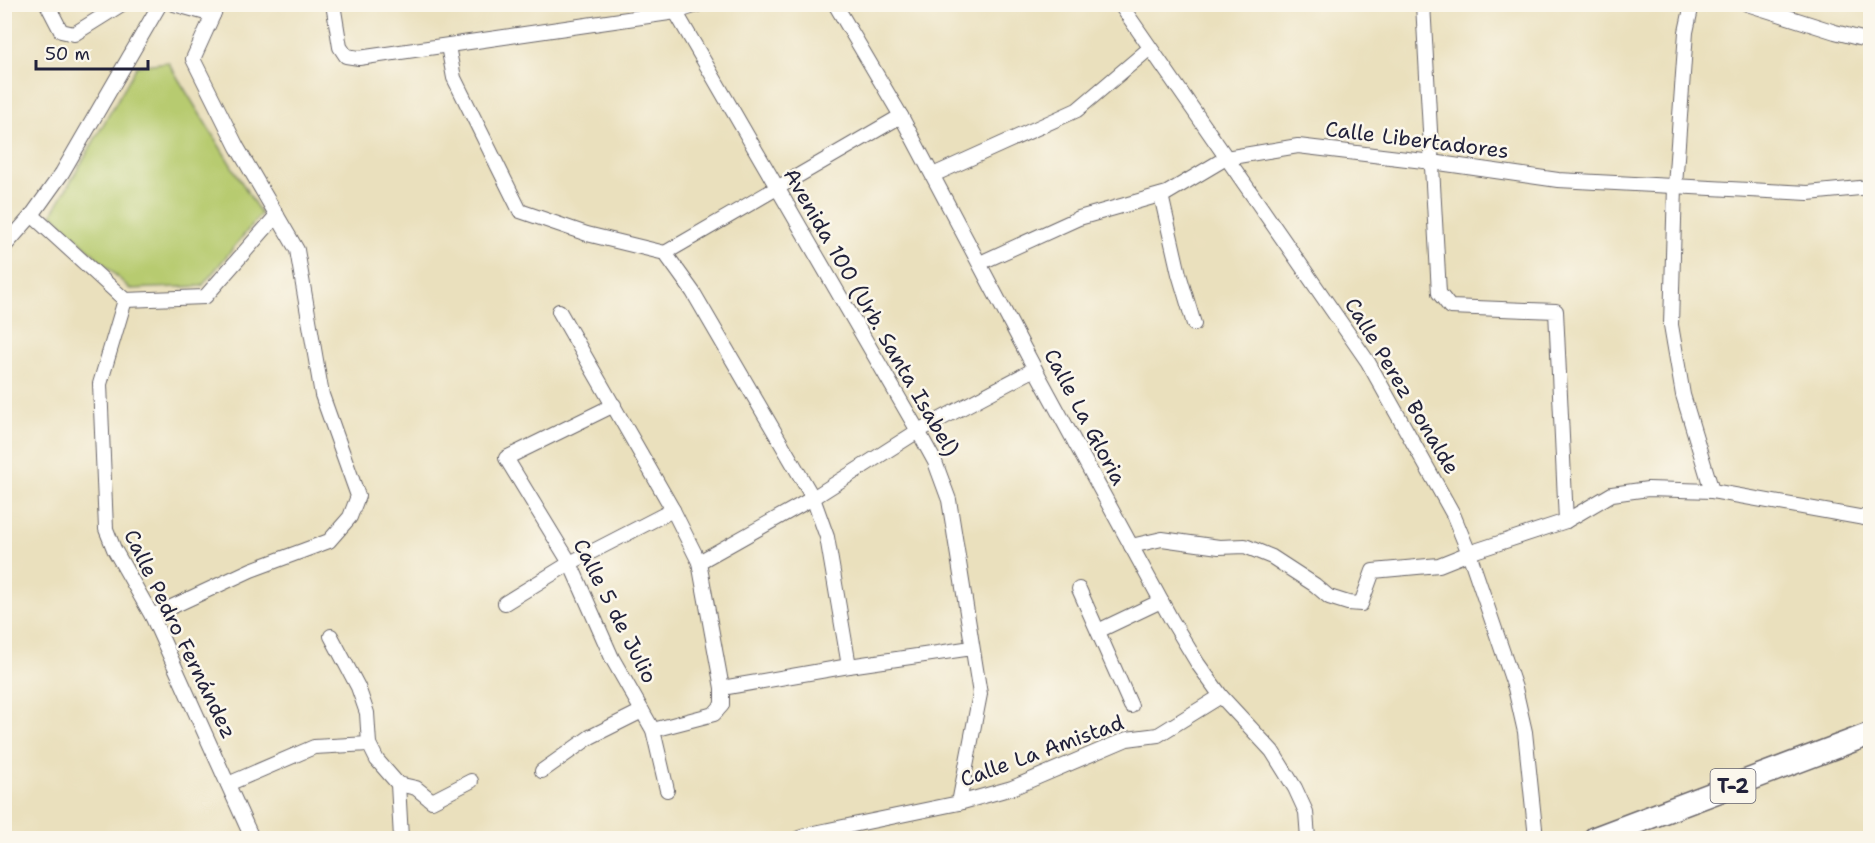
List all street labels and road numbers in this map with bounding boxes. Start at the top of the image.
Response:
street label: Calle Libertadores [1324,115,1510,165]
street label: Avenida 100 (Urb. Santa Isabel) [777,163,965,461]
street label: Calle Perez Bonalde [1338,292,1466,480]
street label: Calle La Gloria [1037,344,1133,490]
street label: Calle Pedro Fernández [117,525,243,743]
street label: Calle 5 de Julio [567,534,663,688]
street label: Calle La Amistad [956,708,1128,794]
road number: T-2 [1710,769,1756,803]

